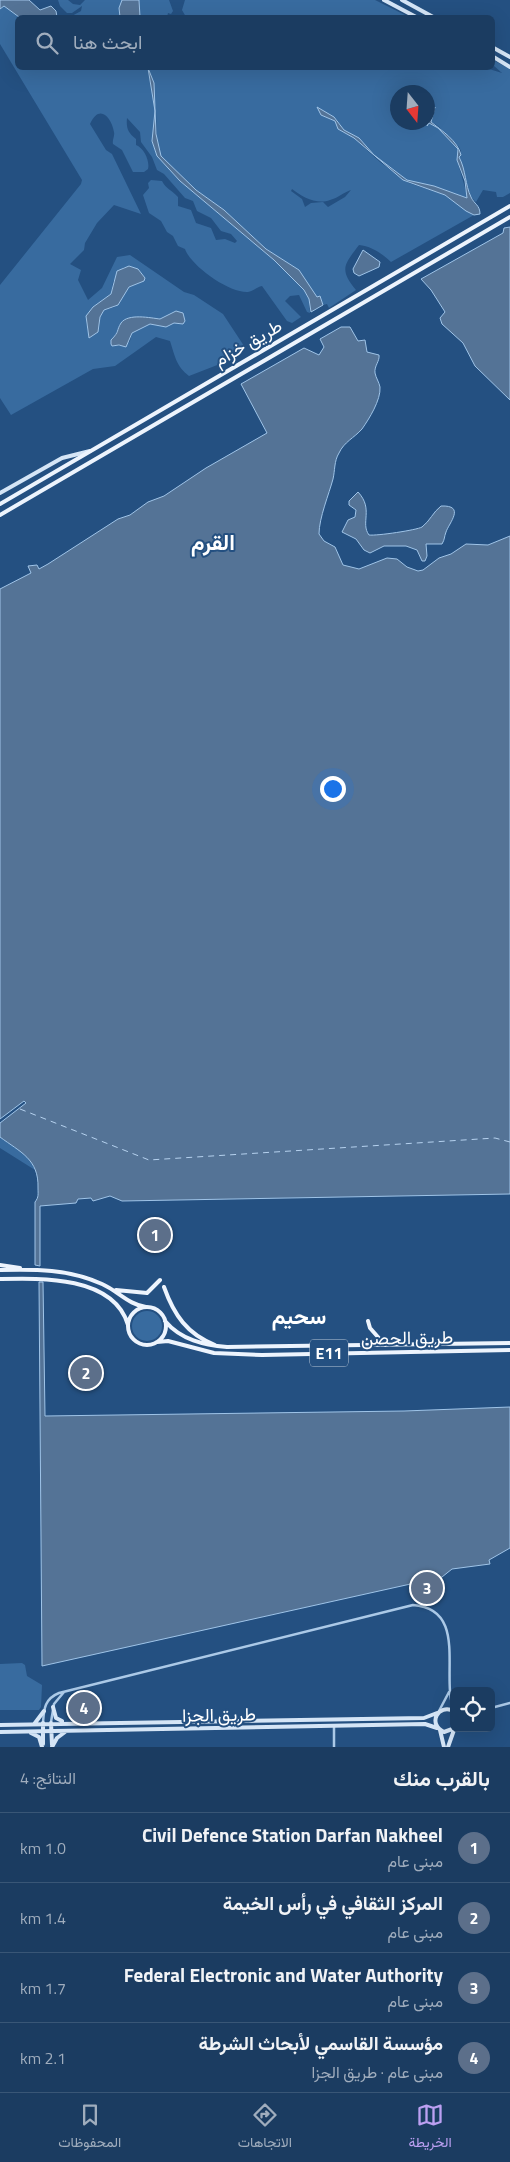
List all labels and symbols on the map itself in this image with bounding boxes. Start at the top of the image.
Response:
north arrow [390,85,435,130]
street label: طريق خزام [209,312,287,373]
district label: القرم [191,525,235,559]
your location [320,776,346,802]
pin: 1 [139,1216,171,1254]
district label: سحيم [272,1299,326,1333]
street label: طريق الحصن [361,1323,453,1352]
road number: E11 [310,1340,348,1366]
pin: 2 [70,1354,102,1392]
pin: 3 [411,1569,443,1607]
pin: 4 [68,1689,100,1727]
street label: طريق الجزا [182,1700,256,1729]

